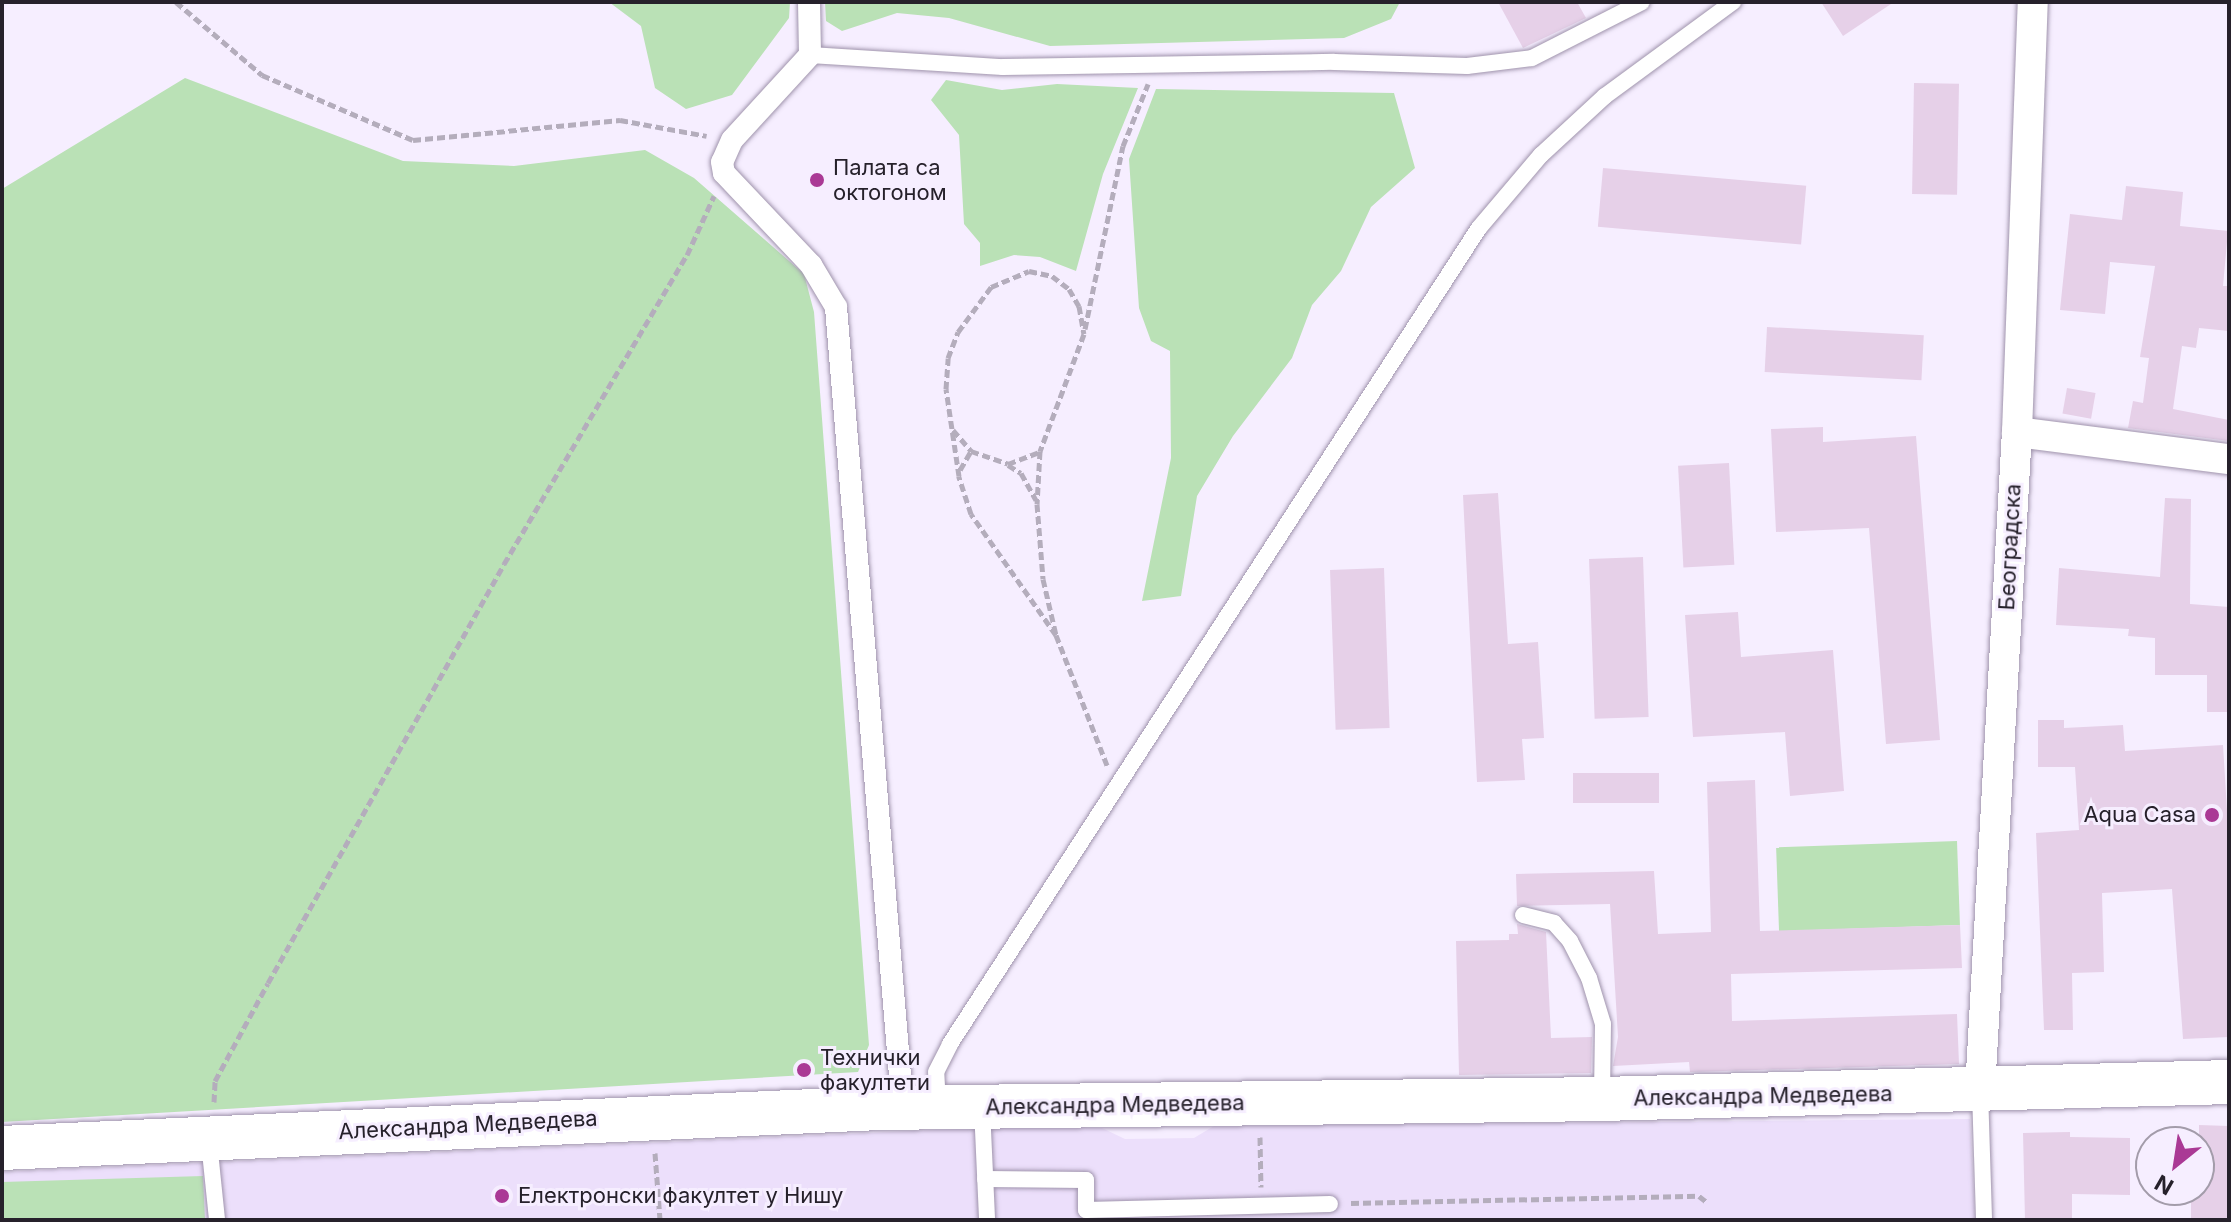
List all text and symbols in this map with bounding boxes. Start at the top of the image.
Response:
place label: Палата са октогоном [833,154,947,206]
marker: Палата са октогоном [808,171,826,189]
street label: Београдска [1993,483,2027,611]
place label: Aqua Casa [2083,802,2196,828]
marker: Aqua Casa [2203,806,2221,824]
place label: Технички факултети [820,1044,930,1096]
marker: Технички факултети [795,1061,813,1079]
street label: Александра Медведева [1633,1081,1893,1111]
street label: Александра Медведева [985,1090,1245,1120]
street label: Александра Медведева [338,1105,598,1145]
north arrow [2135,1126,2215,1206]
text: N [2150,1170,2178,1201]
place label: Електронски факултет у Нишу [518,1183,843,1209]
marker: Електронски факултет у Нишу [493,1187,511,1205]

